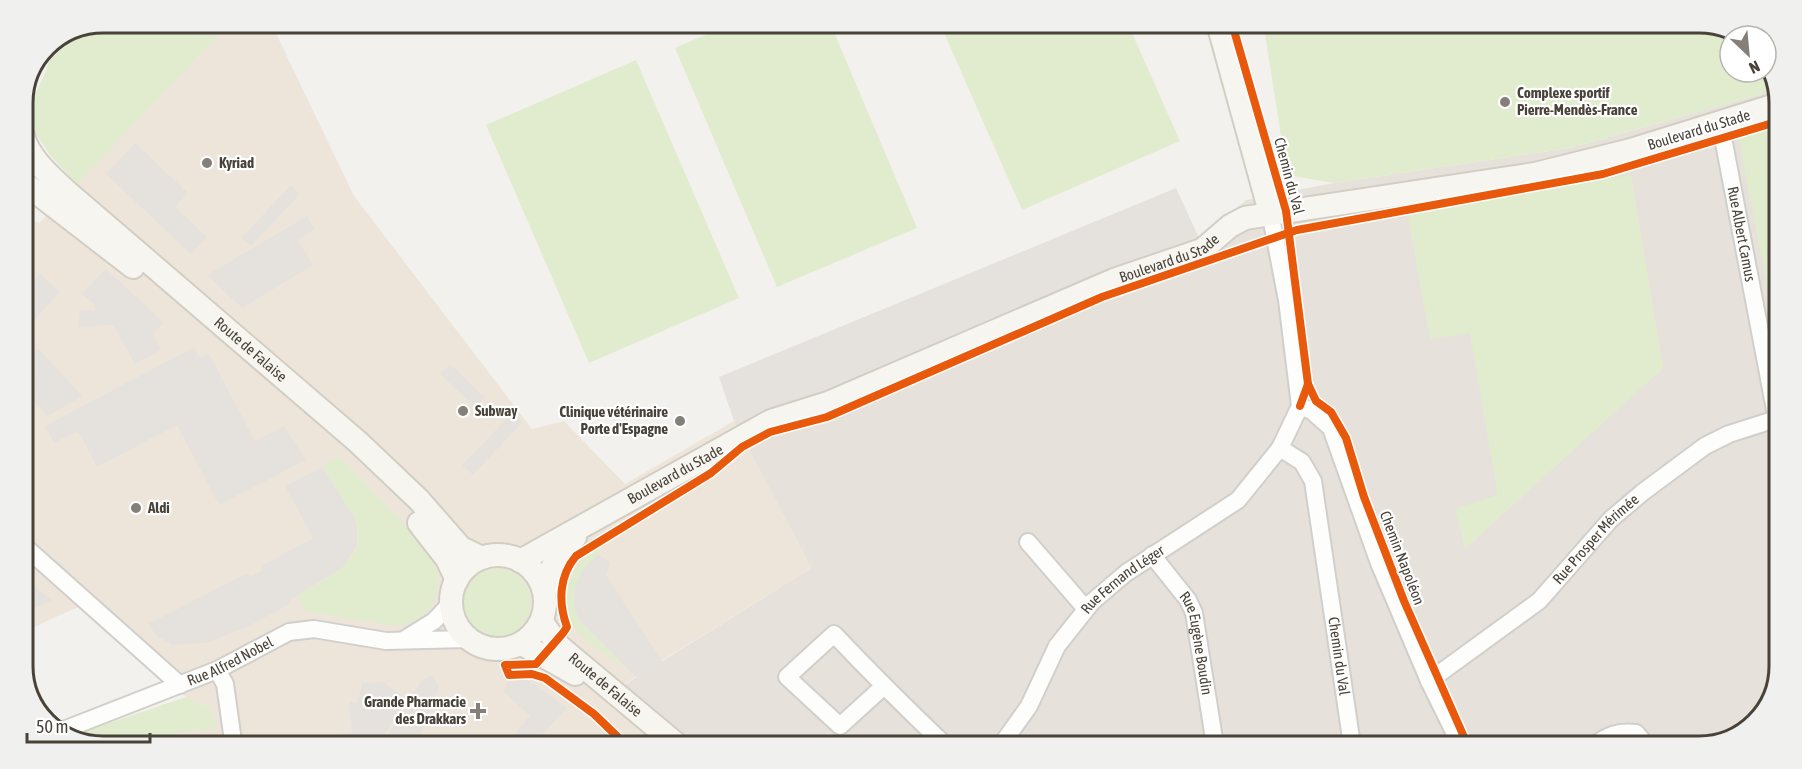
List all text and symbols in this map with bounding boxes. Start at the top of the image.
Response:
north arrow [1718,24,1778,84]
text: N [1746,57,1763,78]
place label: Complexe sportif Pierre-Mendès-France [1517,84,1638,118]
marker: Complexe sportif Pierre-Mendès-France [1498,95,1512,109]
street label: Boulevard du Stade [1645,106,1752,153]
street label: Chemin du Val [1271,136,1308,216]
place label: Kyriad [219,154,254,171]
marker: Kyriad [200,156,214,170]
street label: Rue Albert Camus [1724,185,1759,283]
street label: Boulevard du Stade [1117,230,1222,286]
street label: Route de Falaise [211,313,291,385]
place label: Subway [475,402,518,419]
place label: Clinique vétérinaire Porte d'Espagne [559,403,668,437]
marker: Subway [456,404,470,418]
marker: Clinique vétérinaire Porte d'Espagne [673,414,687,428]
street label: Boulevard du Stade [625,440,726,507]
street label: Rue Prosper Mérimée [1549,490,1642,587]
place label: Aldi [147,499,170,516]
marker: Aldi [129,501,143,515]
street label: Chemin Napoléon [1377,508,1428,607]
street label: Rue Fernand Léger [1077,541,1168,617]
street label: Rue Eugène Boudin [1176,588,1216,696]
street label: Chemin du Val [1325,616,1354,696]
street label: Rue Alfred Nobel [185,633,276,689]
street label: Route de Falaise [566,649,646,720]
place label: Grande Pharmacie des Drakkars [364,693,467,727]
marker: Grande Pharmacie des Drakkars [471,704,485,718]
scale bar [27,706,150,744]
text: 50 m [36,716,68,737]

